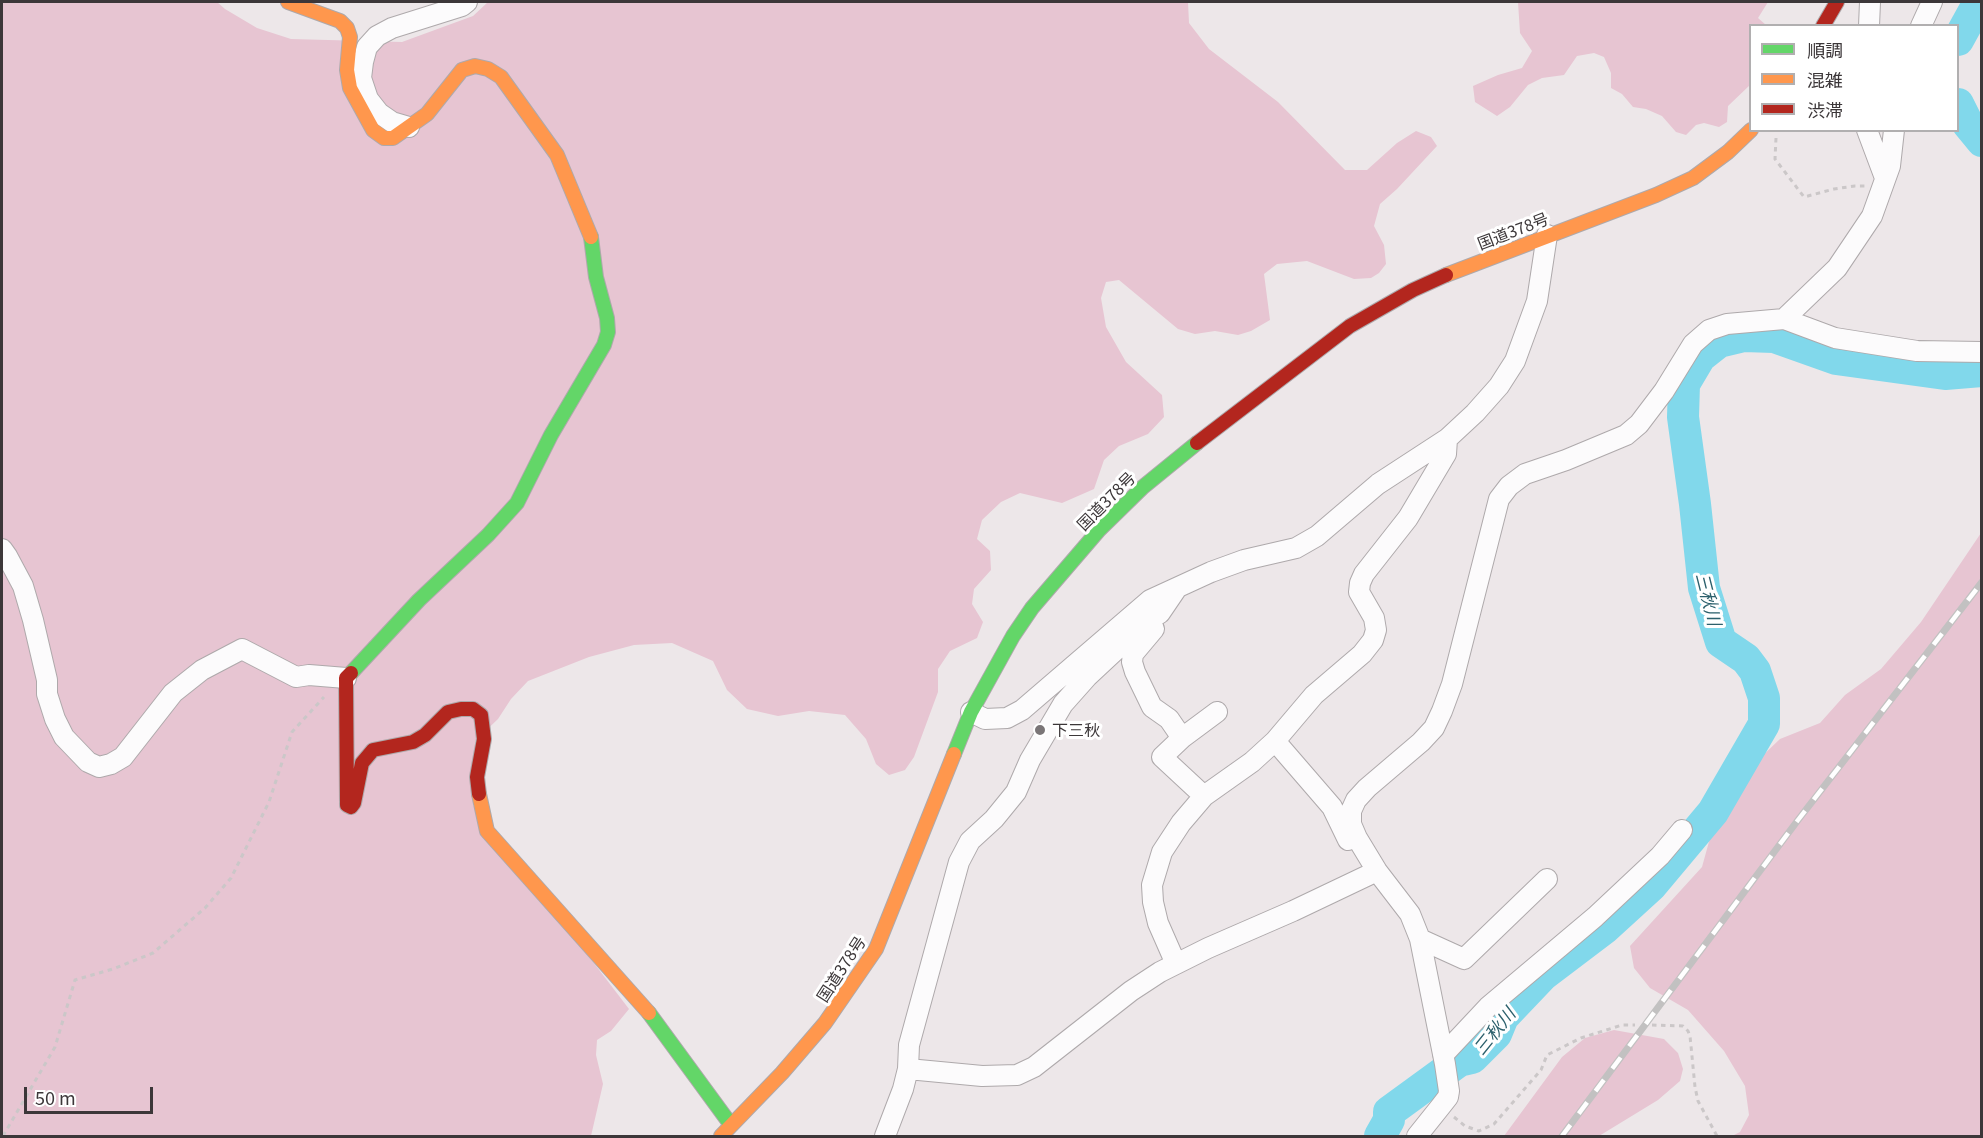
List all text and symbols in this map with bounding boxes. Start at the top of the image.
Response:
legend [1749,24,1959,132]
text: 順調 [1807,36,1843,62]
text: 混雑 [1807,66,1843,92]
text: 渋滞 [1807,96,1843,122]
street label: 国道378号 [1475,209,1551,253]
street label: 国道378号 [1073,468,1139,534]
water label: 三秋川 [1692,570,1726,628]
place label: 下三秋 [1052,720,1100,740]
marker: 下三秋 [1033,723,1047,737]
street label: 国道378号 [813,932,869,1006]
water label: 三秋川 [1469,1003,1519,1059]
scale bar [27,1075,156,1113]
text: 50 m [35,1084,76,1110]

